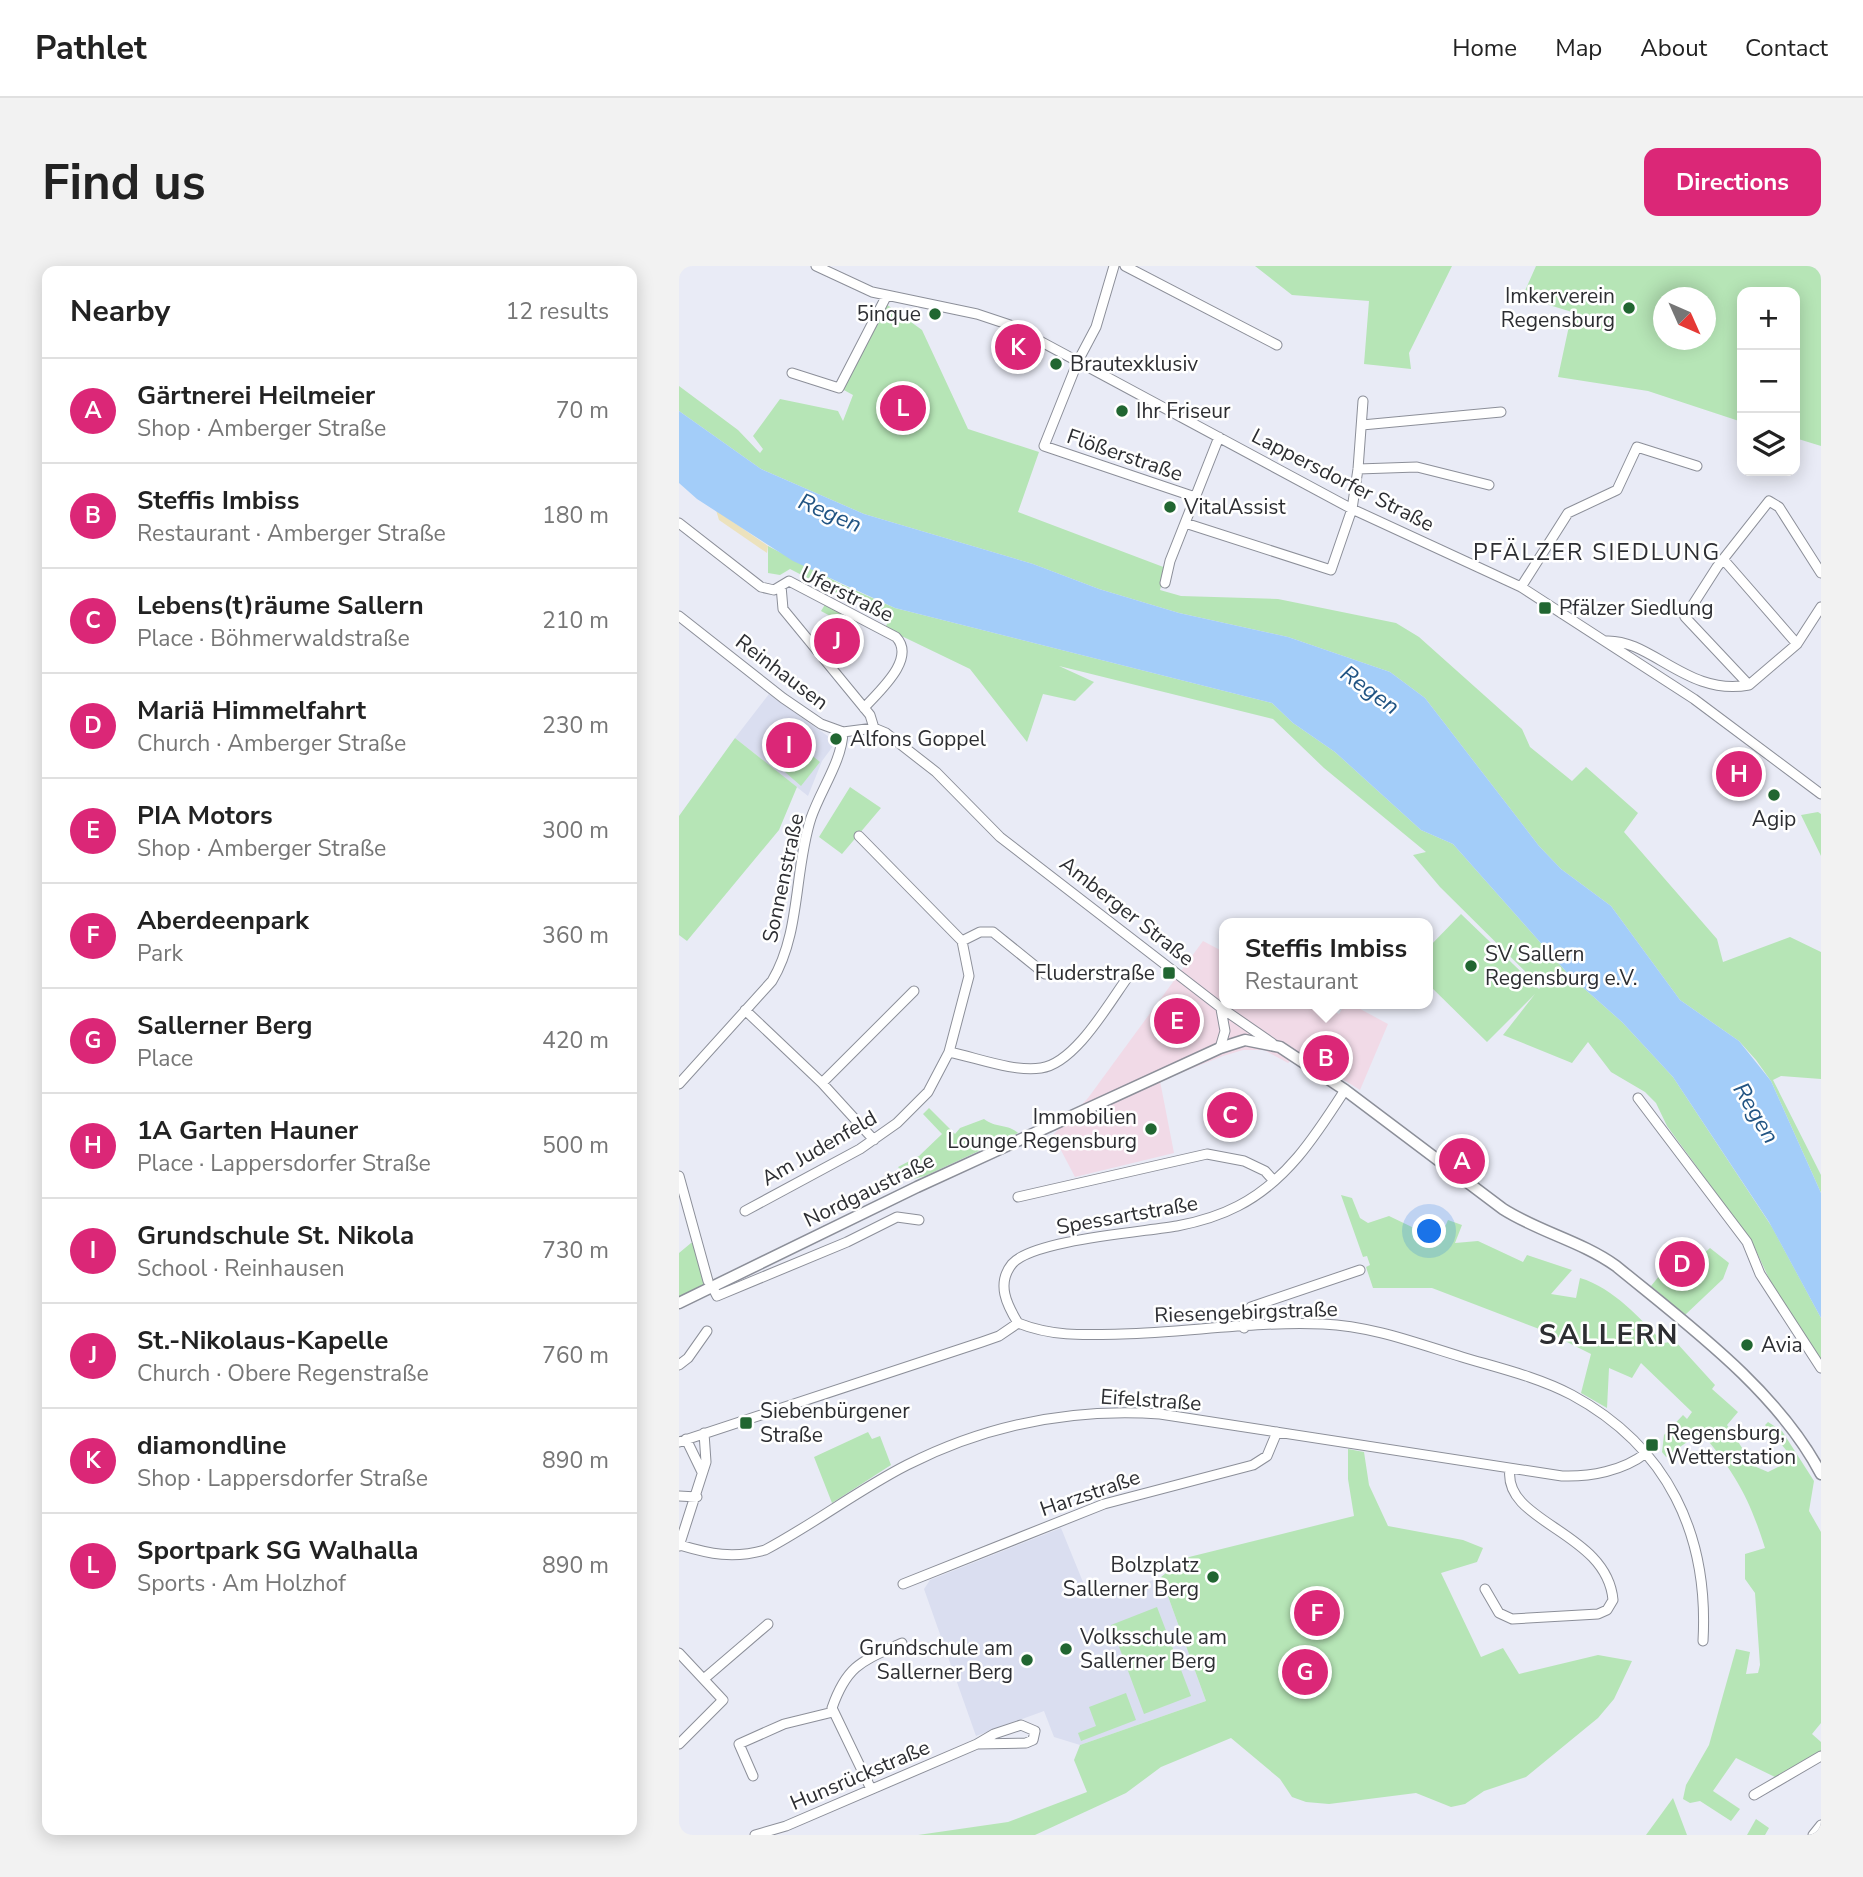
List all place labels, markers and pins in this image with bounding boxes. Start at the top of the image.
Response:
place label: Imkerverein Regensburg [1501,282,1615,334]
place label: 5inque [856,300,921,328]
marker: Imkerverein Regensburg [1621,300,1637,316]
marker: 5inque [927,306,943,322]
pin: K [995,321,1041,373]
place label: Brautexklusiv [1070,350,1198,378]
marker: Brautexklusiv [1048,356,1064,372]
pin: L [880,382,926,434]
place label: Ihr Friseur [1136,397,1231,425]
marker: Ihr Friseur [1114,403,1130,419]
place label: VitalAssist [1183,493,1286,521]
marker: VitalAssist [1162,499,1178,515]
place label: Pfälzer Siedlung [1559,594,1714,622]
marker: Pfälzer Siedlung [1537,600,1553,616]
pin: J [814,615,860,667]
pin: I [766,719,812,771]
place label: Alfons Goppel [850,725,987,753]
marker: Alfons Goppel [828,731,844,747]
pin: H [1716,748,1762,800]
marker: Agip [1766,787,1782,803]
place label: Agip [1752,805,1796,833]
place label: SV Sallern Regensburg e.V. [1485,940,1638,992]
marker: SV Sallern Regensburg e.V. [1463,958,1479,974]
place label: Fluderstraße [1035,959,1155,987]
marker: Fluderstraße [1161,965,1177,981]
pin: E [1154,995,1200,1047]
pin: B [1303,1032,1349,1084]
pin: C [1207,1089,1253,1141]
place label: Immobilien Lounge Regensburg [947,1103,1137,1155]
marker: Immobilien Lounge Regensburg [1143,1121,1159,1137]
pin: A [1439,1135,1485,1187]
pin: D [1659,1238,1705,1290]
place label: Avia [1761,1331,1803,1359]
marker: Avia [1739,1337,1755,1353]
place label: Siebenbürgener Straße [760,1397,910,1449]
marker: Siebenbürgener Straße [738,1415,754,1431]
place label: Regensburg, Wetterstation [1666,1419,1796,1471]
marker: Regensburg, Wetterstation [1644,1437,1660,1453]
place label: Bolzplatz Sallerner Berg [1063,1551,1199,1603]
marker: Bolzplatz Sallerner Berg [1205,1569,1221,1585]
pin: F [1294,1587,1340,1639]
place label: Volksschule am Sallerner Berg [1079,1623,1227,1675]
place label: Grundschule am Sallerner Berg [859,1634,1013,1686]
marker: Volksschule am Sallerner Berg [1058,1641,1074,1657]
pin: G [1282,1646,1328,1698]
marker: Grundschule am Sallerner Berg [1019,1652,1035,1668]

